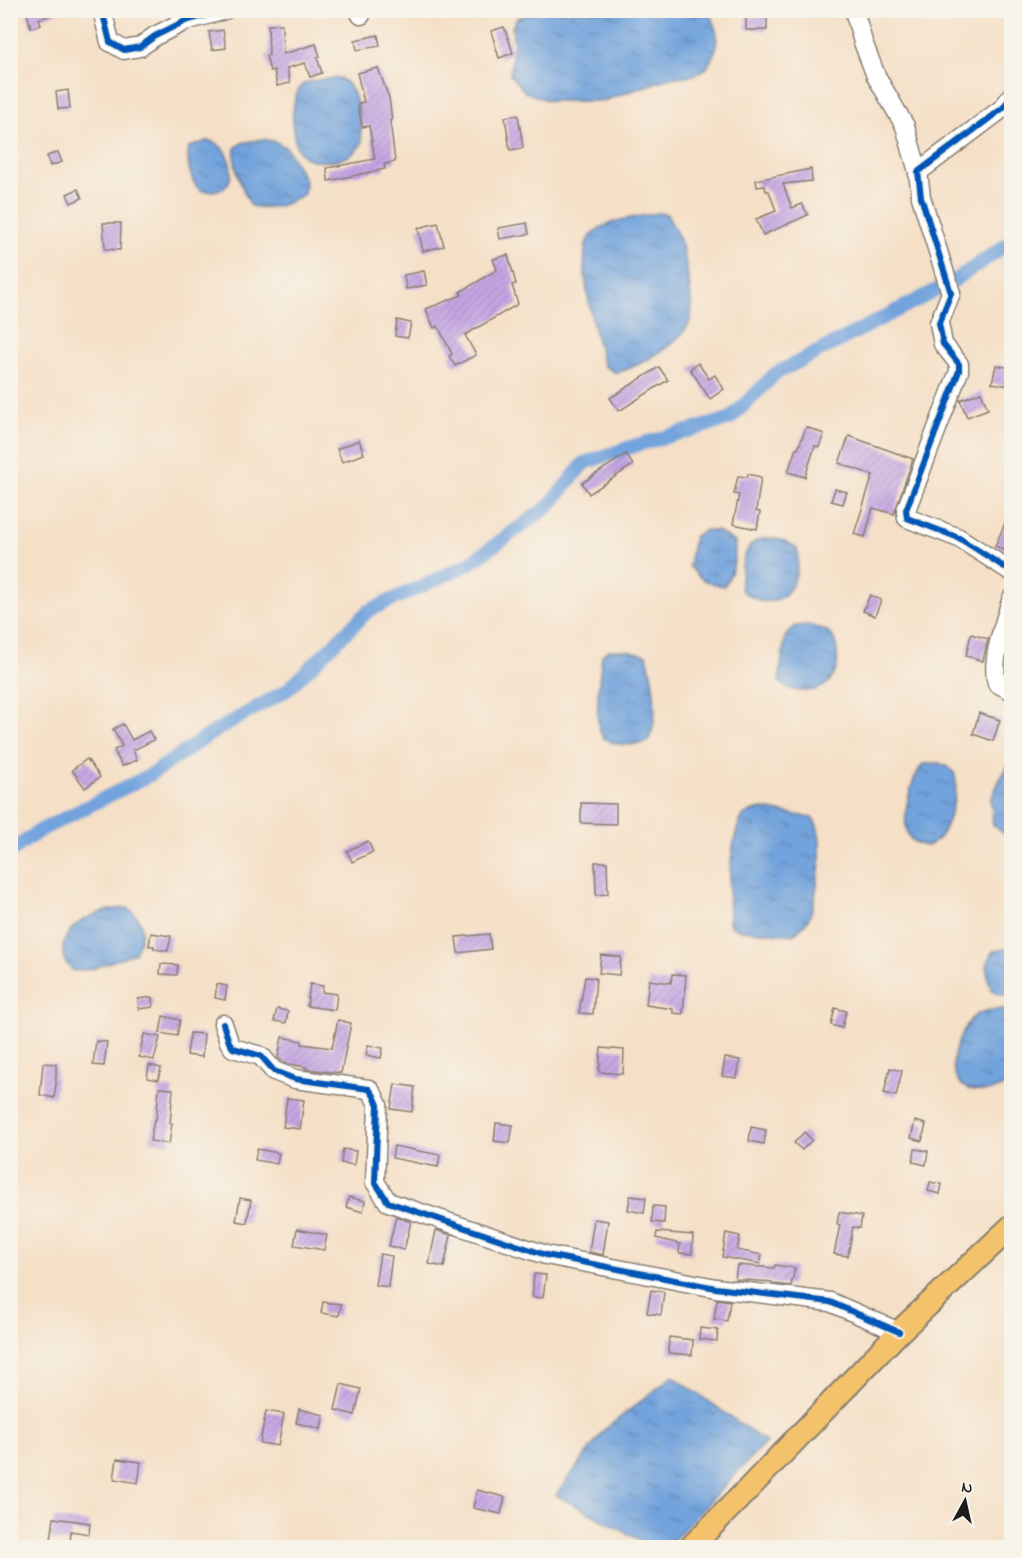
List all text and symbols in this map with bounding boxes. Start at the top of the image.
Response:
north arrow [935,1471,995,1531]
text: N [960,1475,974,1501]

